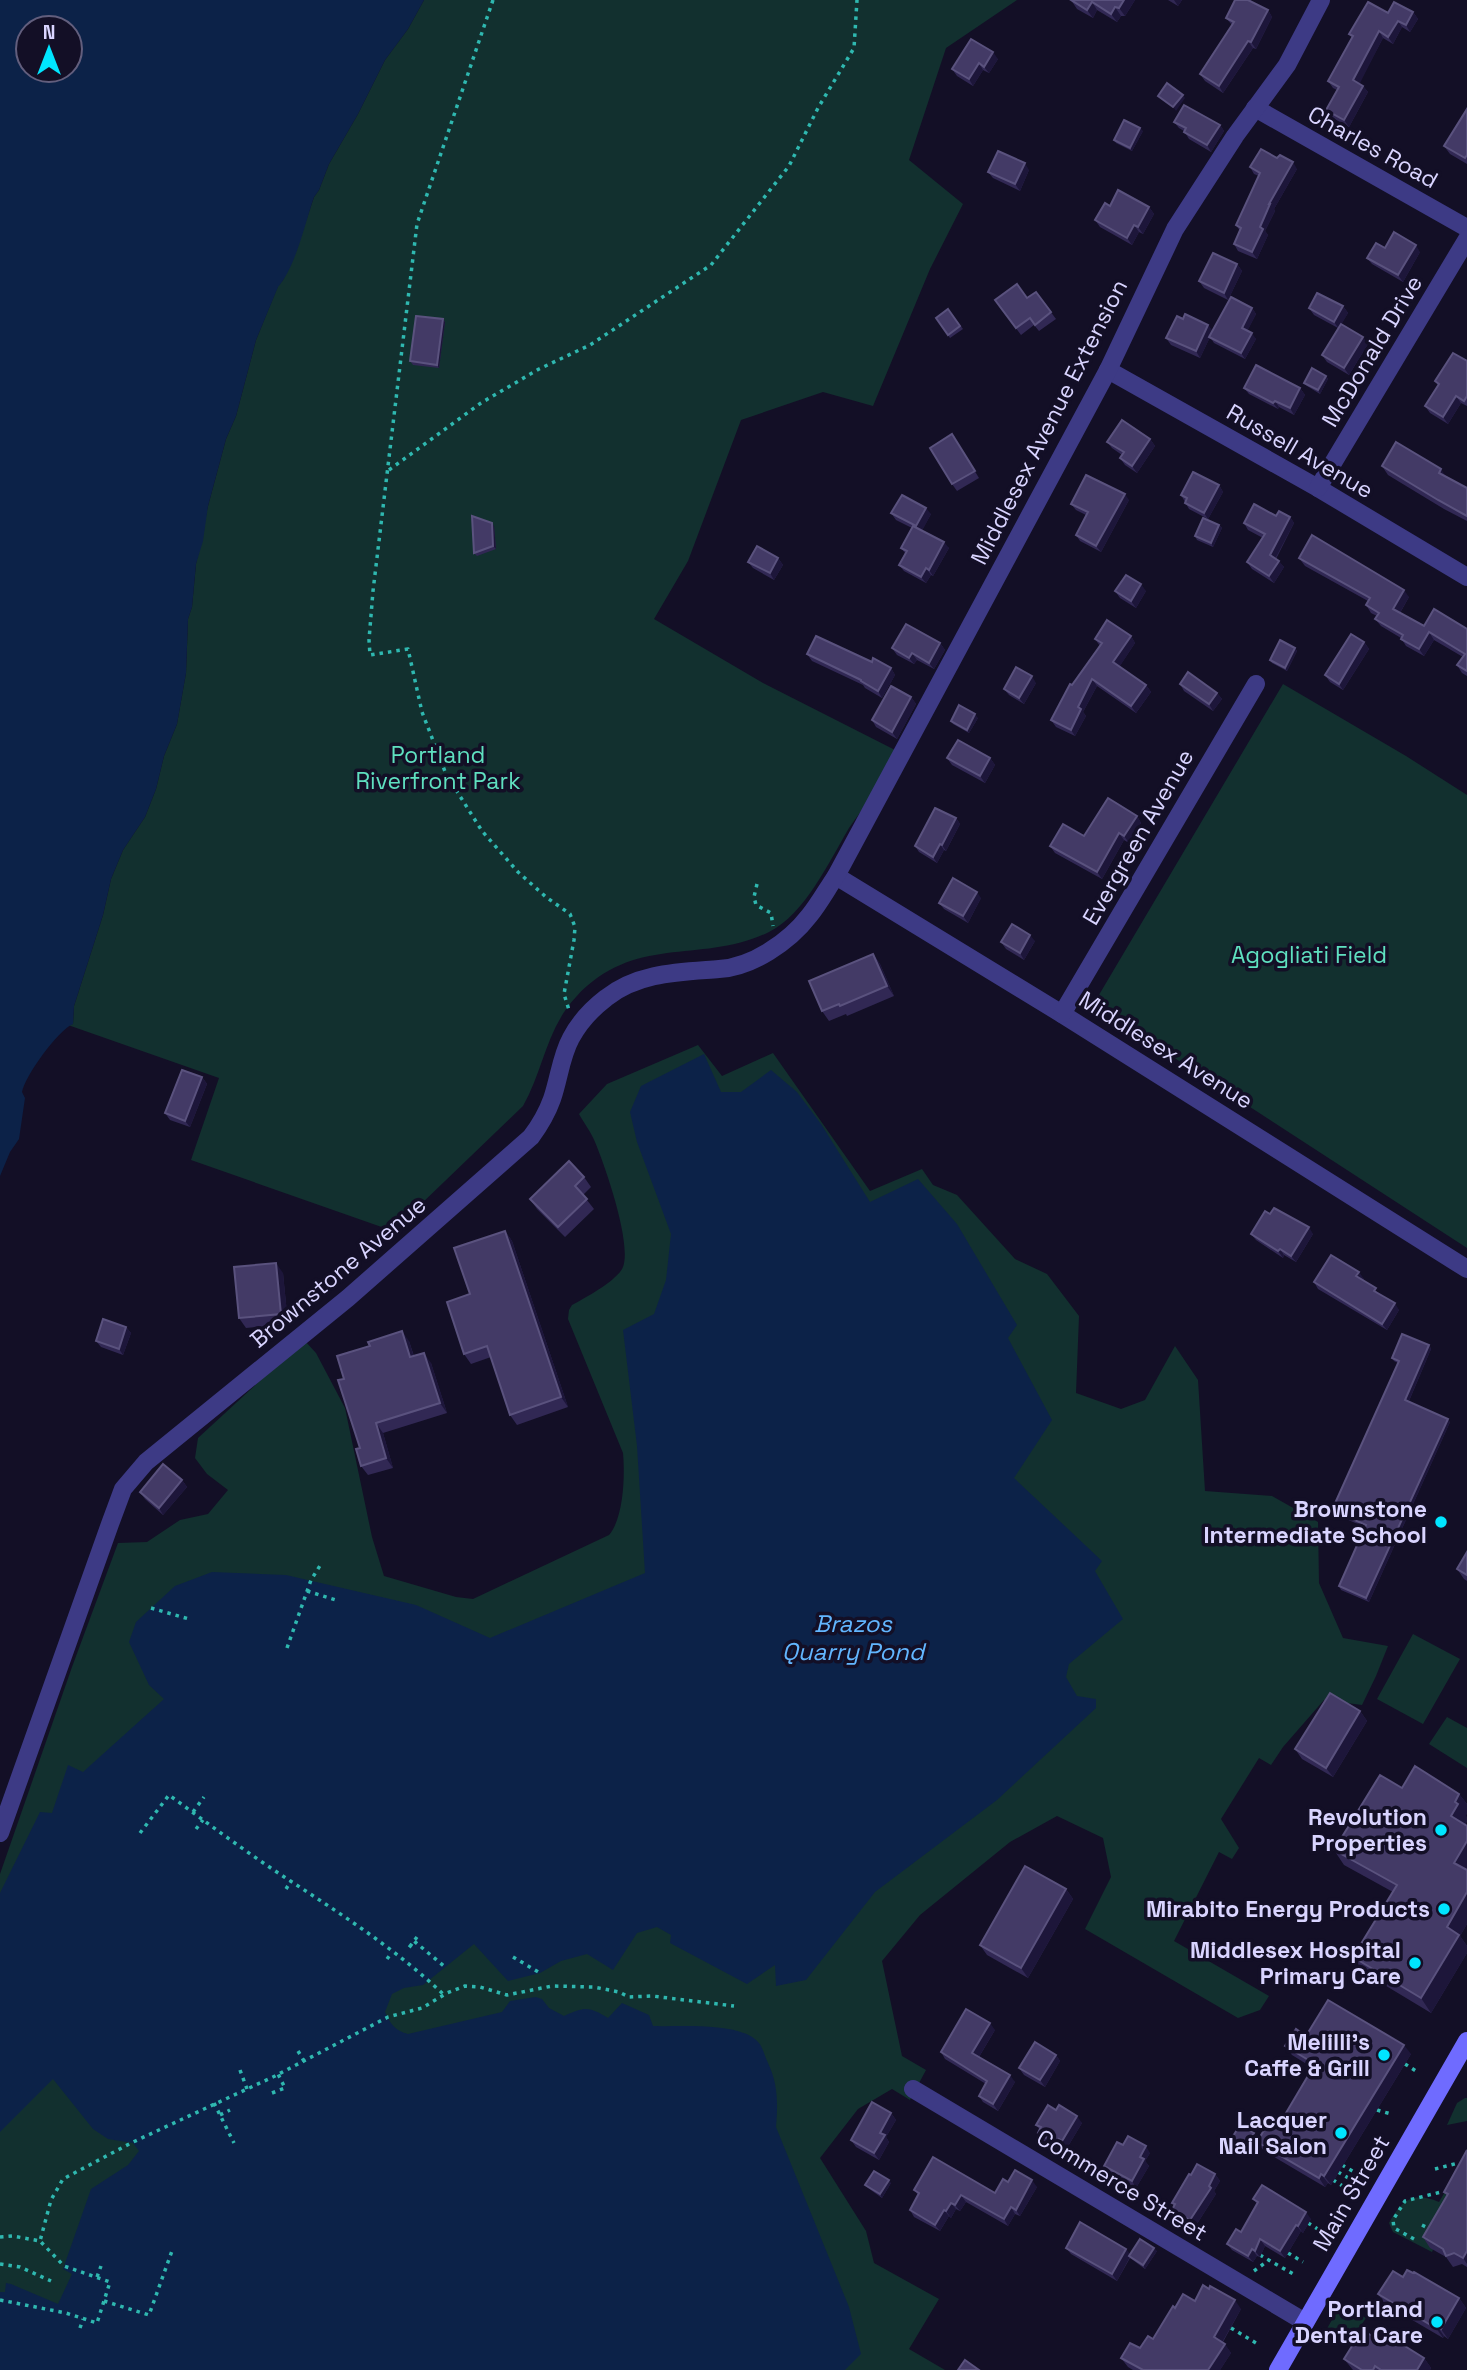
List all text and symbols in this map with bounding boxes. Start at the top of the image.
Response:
north arrow [14,14,84,84]
text: N [43,20,55,45]
street label: Charles Road [1303,99,1443,195]
street label: McDonald Drive [1315,270,1429,432]
street label: Middlesex Avenue Extension [964,274,1134,570]
street label: Russell Avenue [1221,397,1379,505]
park label: Portland Riverfront Park [355,740,521,796]
street label: Evergreen Avenue [1076,744,1200,930]
park label: Agogliati Field [1231,940,1387,970]
street label: Middlesex Avenue [1073,984,1259,1116]
street label: Brownstone Avenue [244,1190,432,1354]
place label: Brownstone Intermediate School [1203,1494,1427,1550]
marker: Brownstone Intermediate School [1433,1514,1449,1530]
water label: Brazos Quarry Pond [782,1608,927,1667]
place label: Revolution Properties [1308,1802,1427,1858]
marker: Revolution Properties [1433,1822,1449,1838]
place label: Mirabito Energy Products [1146,1894,1430,1924]
marker: Mirabito Energy Products [1436,1901,1452,1917]
place label: Middlesex Hospital Primary Care [1190,1935,1401,1991]
marker: Middlesex Hospital Primary Care [1407,1955,1423,1971]
place label: Melilli's Caffe & Grill [1244,2027,1370,2083]
marker: Melilli's Caffe & Grill [1376,2047,1392,2063]
place label: Lacquer Nail Salon [1219,2105,1327,2161]
street label: Commerce Street [1031,2122,1213,2248]
marker: Lacquer Nail Salon [1333,2125,1349,2141]
street label: Main Street [1306,2130,1396,2256]
place label: Portland Dental Care [1295,2294,1423,2350]
marker: Portland Dental Care [1429,2314,1445,2330]

